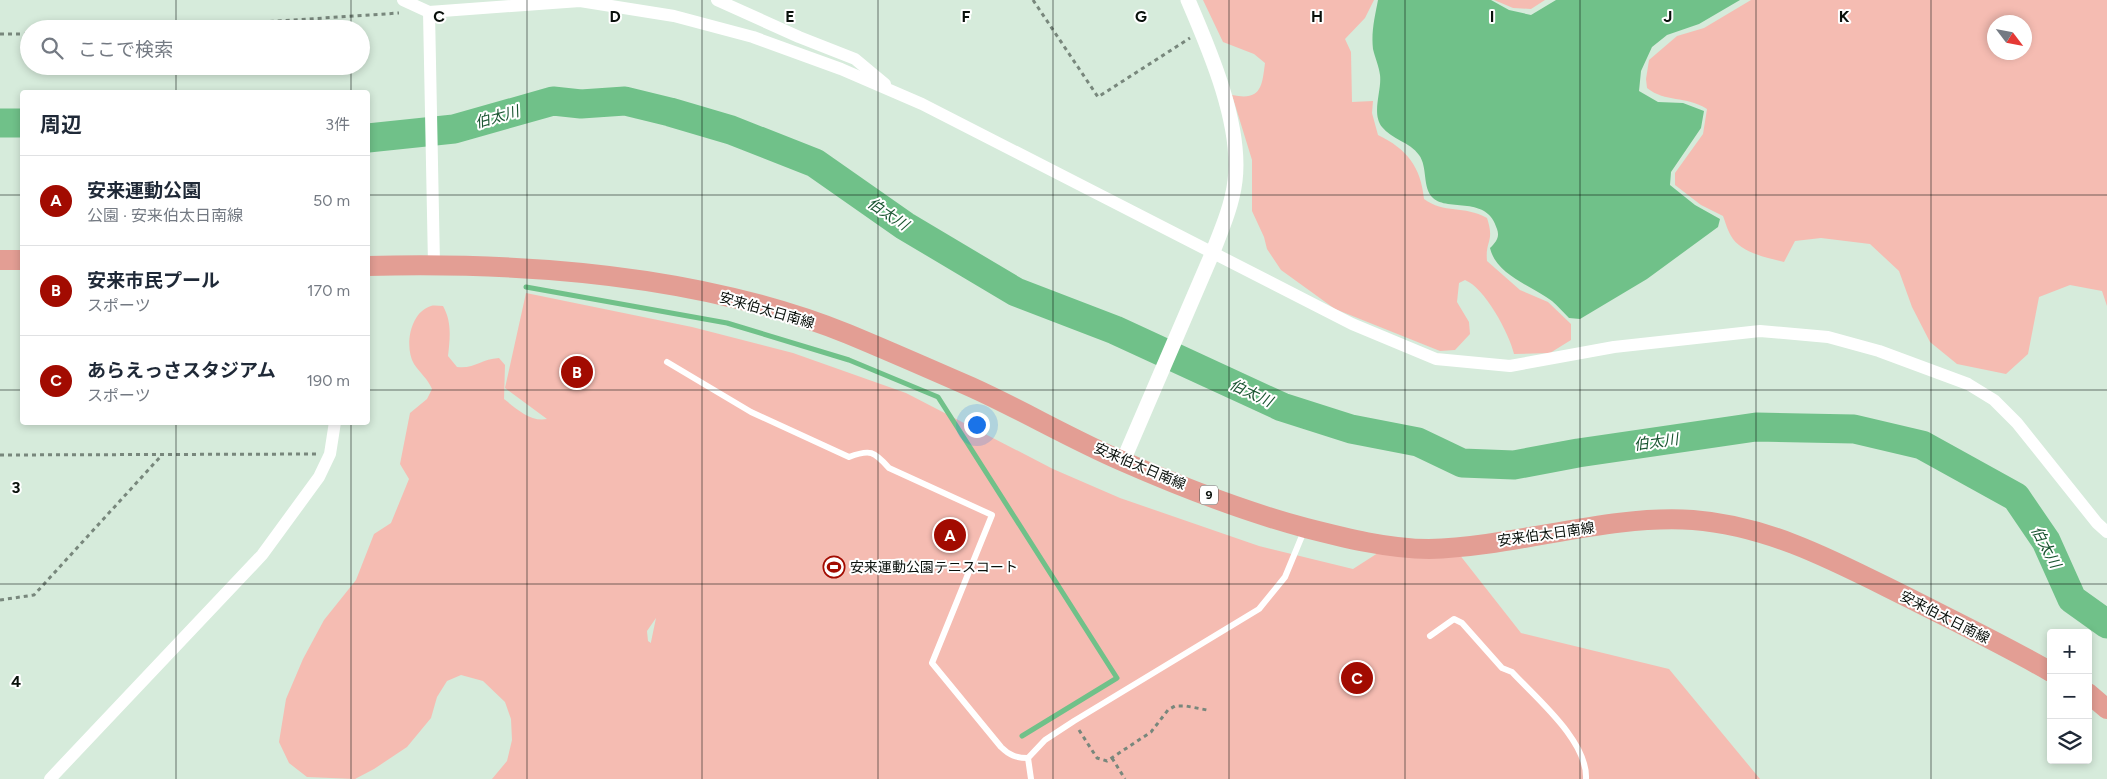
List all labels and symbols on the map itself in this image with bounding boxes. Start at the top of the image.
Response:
text: C [433,7,445,26]
text: D [609,7,621,26]
text: E [785,7,795,26]
text: F [962,7,971,26]
text: G [1135,7,1147,26]
text: H [1311,7,1323,26]
text: I [1490,7,1494,26]
text: J [1664,7,1672,26]
text: K [1839,7,1850,26]
north arrow [1987,15,2032,60]
water label: 伯太川 [473,102,523,132]
water label: 伯太川 [864,194,913,235]
street label: 安来伯太日南線 [717,289,816,332]
pin: B [561,353,593,391]
water label: 伯太川 [1227,375,1277,412]
your location [964,412,990,438]
water label: 伯太川 [1632,430,1682,454]
street label: 安来伯太日南線 [1091,439,1188,493]
text: 3 [12,478,21,497]
road number: 9 [1200,486,1218,504]
pin: A [934,516,966,554]
street label: 安来伯太日南線 [1496,519,1596,550]
water label: 伯太川 [2027,523,2065,573]
sports icon: 安来運動公園テニスコート [822,555,846,579]
place label: 安来運動公園テニスコート [850,559,1018,576]
street label: 安来伯太日南線 [1897,588,1992,647]
pin: C [1341,659,1373,697]
text: 4 [11,672,21,691]

